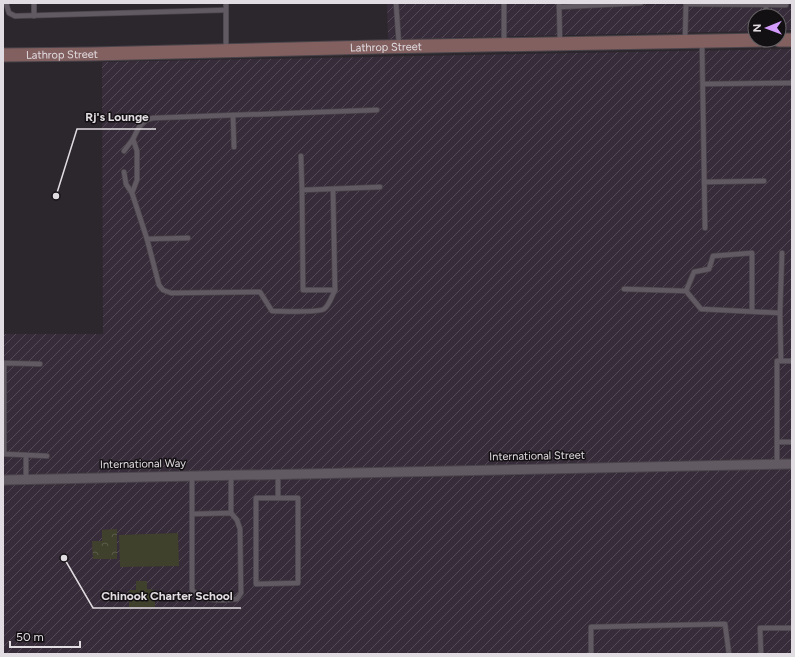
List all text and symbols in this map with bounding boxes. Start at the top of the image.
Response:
north arrow [747,8,787,48]
text: N [751,24,764,33]
street label: Lathrop Street [350,40,422,54]
street label: Lathrop Street [26,47,98,61]
callout: Rj's Lounge [77,105,156,129]
text: Rj's Lounge [85,110,149,124]
street label: International Street [489,449,585,463]
street label: International Way [100,457,186,471]
callout: Chinook Charter School [93,584,241,608]
text: Chinook Charter School [101,589,233,603]
scale bar [10,623,80,649]
text: 50 m [16,630,44,644]

